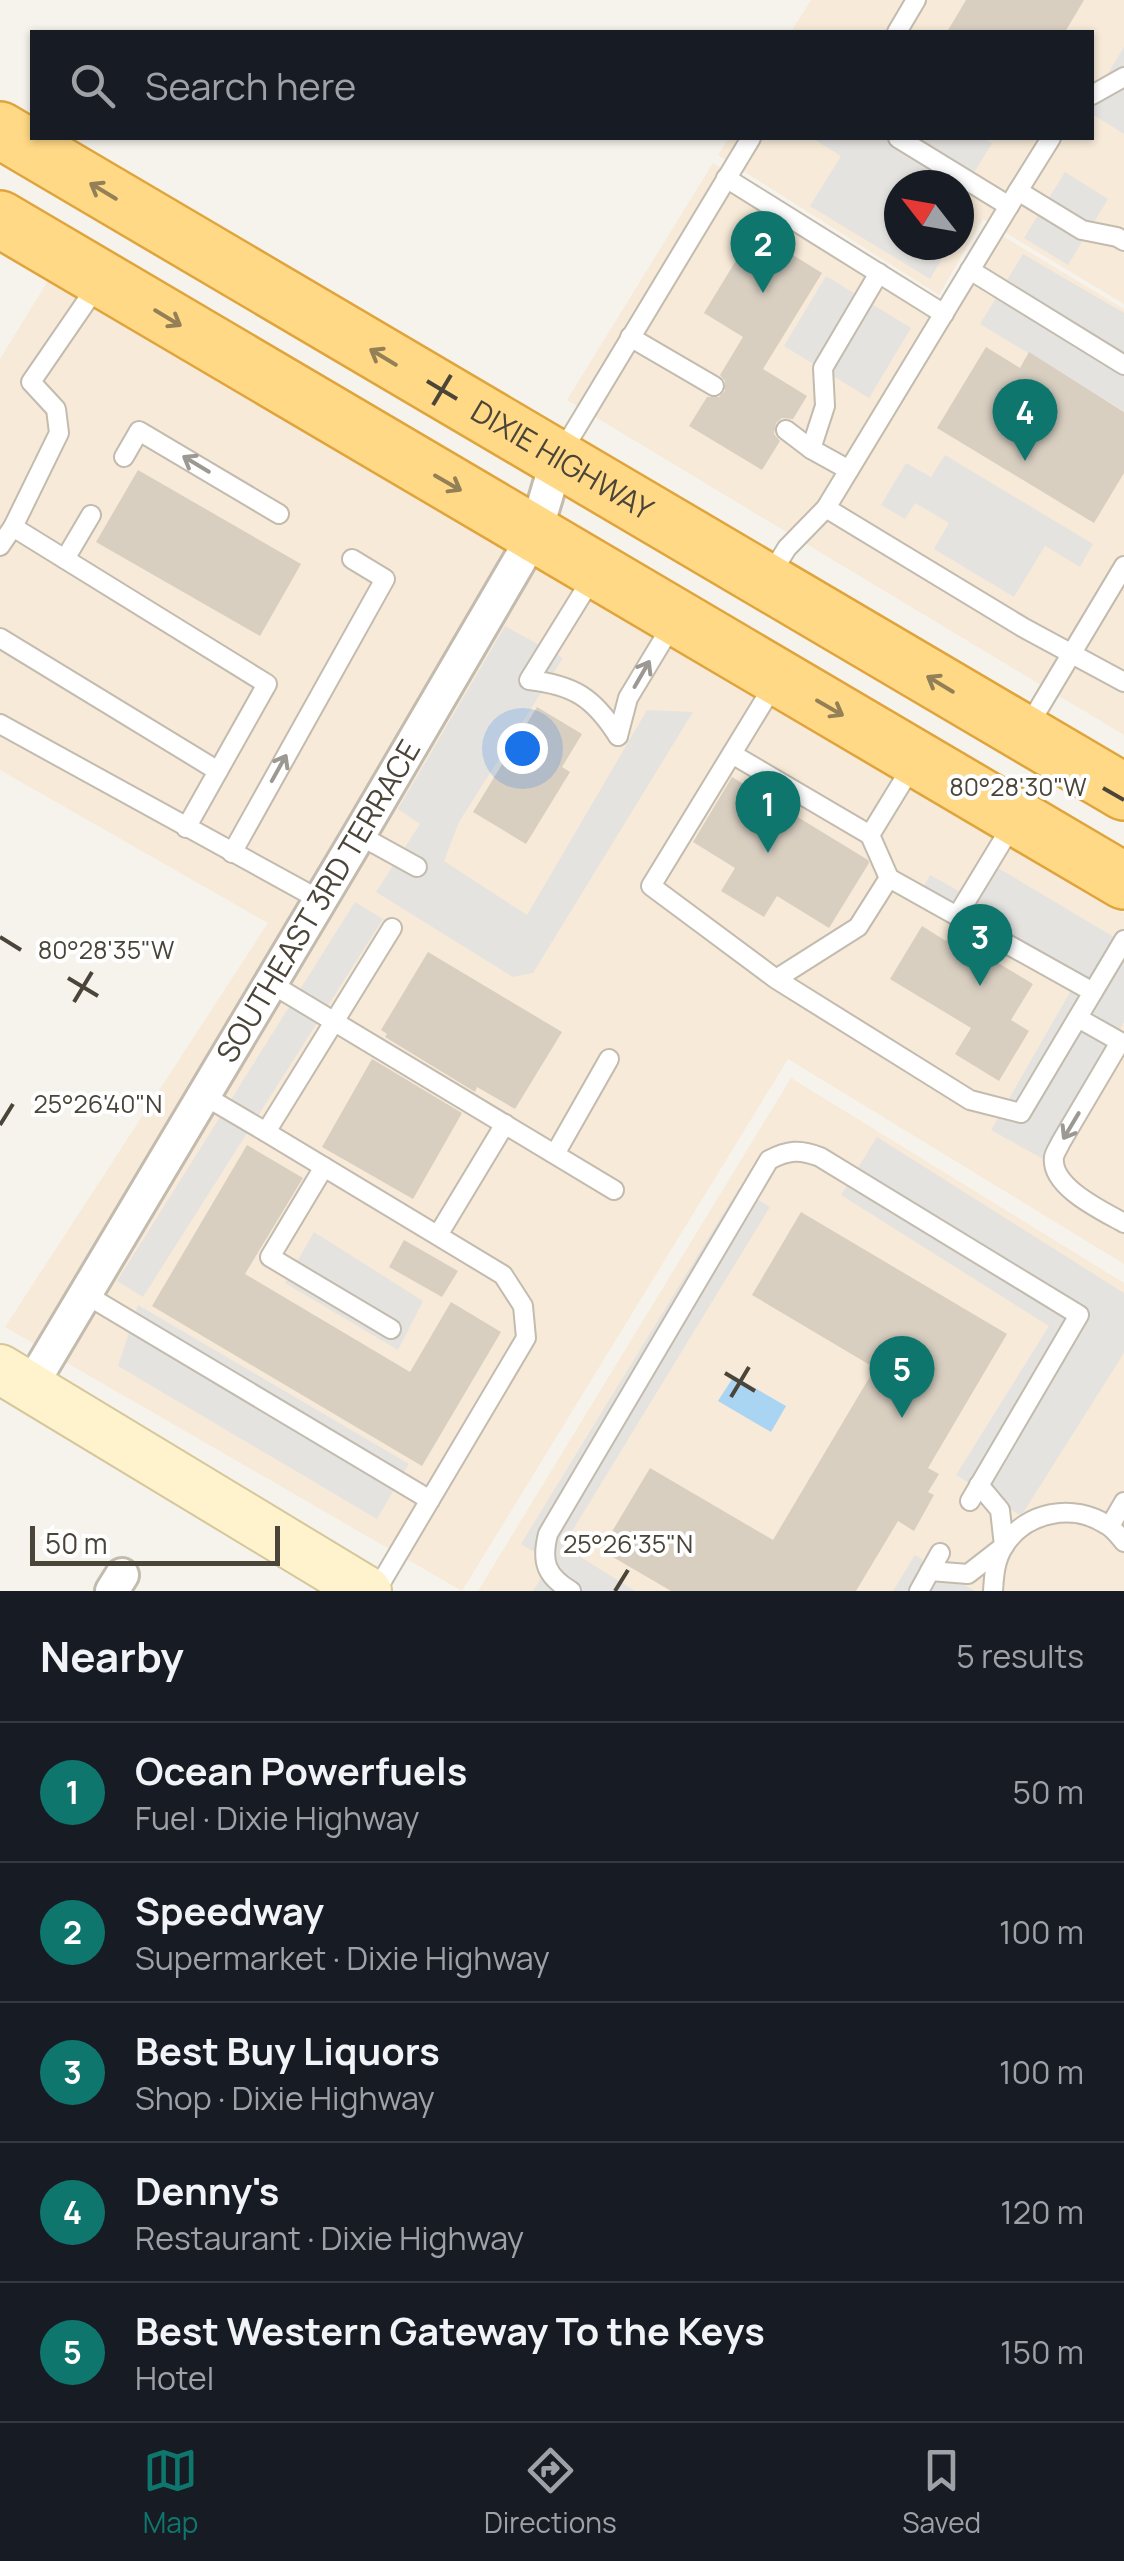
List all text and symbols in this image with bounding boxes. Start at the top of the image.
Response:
search box [30,30,1094,140]
icon: search [65,58,120,113]
text: Search here [145,59,356,111]
north arrow [884,170,974,260]
one-way arrow [89,181,118,201]
pin: 2 [730,210,796,293]
one-way arrow [153,308,182,328]
one-way arrow [369,347,398,367]
pin: 4 [992,378,1058,461]
street label: DIXIE HIGHWAY [464,390,661,529]
one-way arrow [182,454,211,474]
one-way arrow [434,473,462,493]
one-way arrow [632,660,652,689]
one-way arrow [926,674,955,694]
one-way arrow [815,698,843,718]
your location [497,723,548,774]
street label: SOUTHEAST 3RD TERRACE [206,732,429,1070]
one-way arrow [270,753,290,783]
text: 80°28'30"W [949,769,1087,804]
pin: 1 [736,770,800,853]
pin: 3 [948,904,1012,986]
text: 80°28'35"W [38,932,174,967]
text: 25°26'40"N [34,1086,162,1121]
one-way arrow [1061,1111,1081,1140]
pin: 5 [870,1336,934,1418]
scale bar [30,1521,280,1566]
text: 50 m [45,1524,108,1562]
text: 25°26'35"N [563,1526,693,1561]
text: Nearby [40,1627,184,1685]
text: 5 results [956,1634,1084,1678]
text: Ocean Powerfuels [135,1744,467,1796]
text: 1 [65,1770,80,1814]
text: 50 m [1012,1770,1084,1814]
text: Fuel · Dixie Highway [135,1796,419,1840]
text: Speedway [135,1884,324,1936]
text: 2 [63,1910,82,1954]
text: 100 m [999,1910,1084,1954]
text: Supermarket · Dixie Highway [135,1936,550,1980]
text: Best Buy Liquors [135,2024,440,2076]
text: 3 [63,2050,82,2094]
text: 100 m [999,2050,1084,2094]
text: Shop · Dixie Highway [135,2076,435,2120]
text: Denny's [135,2164,279,2216]
text: 4 [63,2190,82,2234]
text: 120 m [1000,2190,1084,2234]
text: Restaurant · Dixie Highway [135,2216,524,2260]
text: Best Western Gateway To the Keys [135,2304,765,2356]
text: 5 [63,2330,82,2374]
text: 150 m [1000,2330,1084,2374]
text: Hotel [135,2356,214,2400]
tab: Map [143,2443,198,2541]
tab: Directions [484,2443,617,2541]
tab: Saved [902,2443,981,2541]

